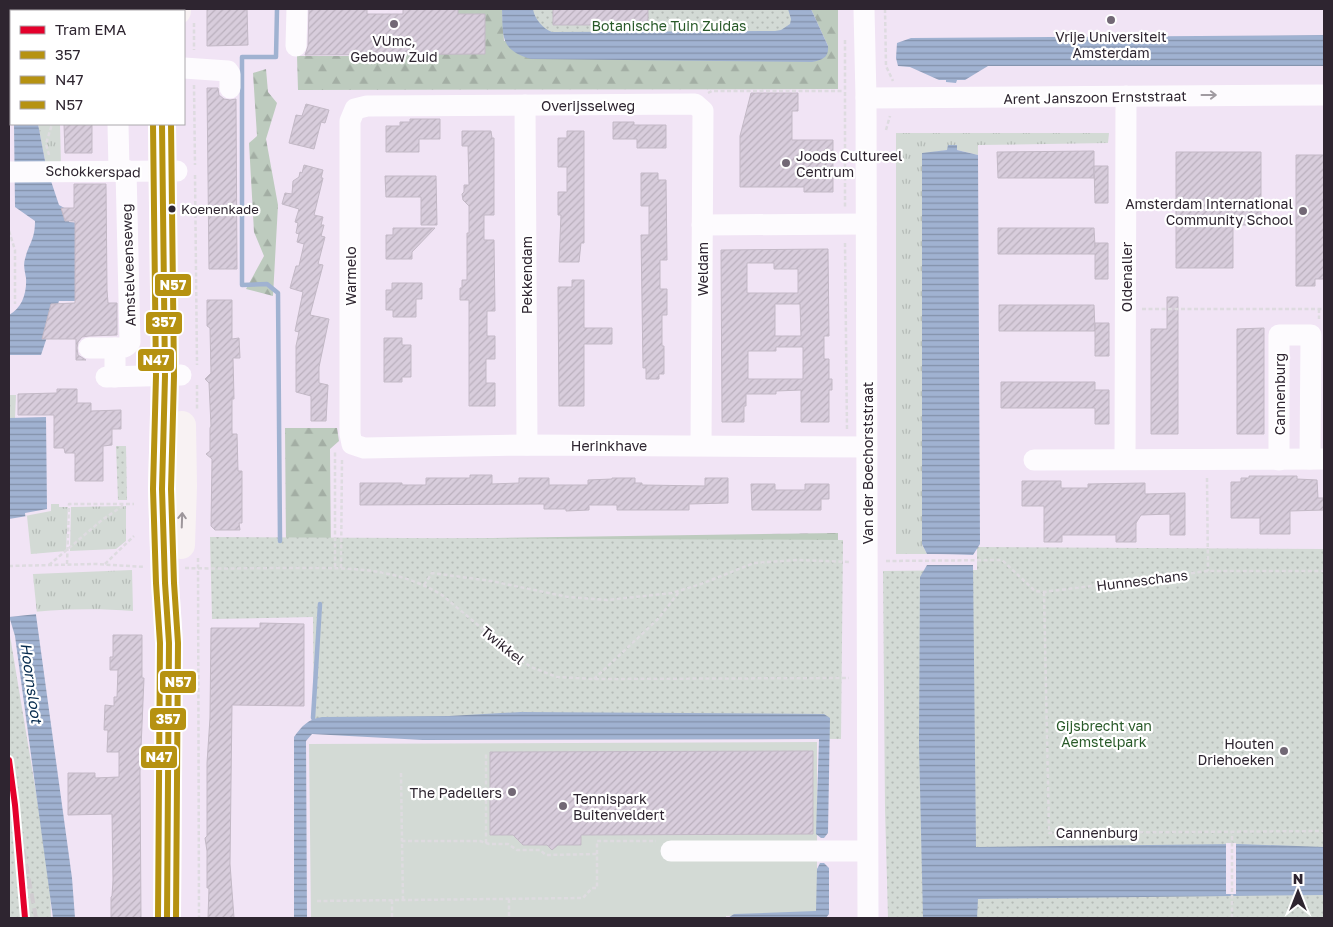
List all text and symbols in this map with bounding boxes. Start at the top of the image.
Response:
legend [10,10,185,125]
marker: Vrije Universiteit Amsterdam [1105,14,1117,26]
park label: Botanische Tuin Zuidas [592,17,746,34]
marker: VUmc, Gebouw Zuid [388,18,400,30]
text: Tram EMA [55,20,126,38]
place label: Vrije Universiteit Amsterdam [1055,28,1167,61]
place label: VUmc, Gebouw Zuid [350,32,438,65]
text: 357 [55,45,80,63]
text: N47 [55,70,84,88]
street label: Arent Janszoon Ernststraat [1003,87,1187,107]
one-way arrow [1201,90,1217,100]
text: N57 [55,95,83,113]
street label: Overijsselweg [541,97,635,114]
place label: Joods Cultureel Centrum [796,147,902,180]
marker: Joods Cultureel Centrum [780,157,792,169]
street label: Schokkerspad [45,162,141,180]
place label: Amsterdam International Community School [1125,195,1293,228]
place label: Koenenkade [181,201,259,217]
street label: Amstelveenseweg [117,203,139,327]
marker: Koenenkade [167,204,177,214]
marker: Amsterdam International Community School [1297,205,1309,217]
street label: Pekkendam [518,236,535,314]
street label: Oldenaller [1118,241,1135,312]
street label: Weldam [694,242,711,296]
street label: Warmelo [342,246,359,306]
line badge: N57 [154,273,192,297]
text: N57 [160,276,187,293]
line badge: 357 [145,311,183,335]
text: 357 [152,313,177,330]
line badge: N47 [137,348,175,372]
text: N47 [142,351,170,368]
street label: Cannenburg [1271,353,1288,435]
street label: Van der Boechorststraat [859,382,876,544]
street label: Herinkhave [571,437,647,454]
one-way arrow [177,512,186,528]
street label: Hunneschans [1095,566,1189,594]
street label: Twikkel [478,622,528,668]
water label: Hoornsloot [17,642,47,726]
line badge: N57 [159,670,197,694]
text: N57 [165,673,192,690]
line badge: 357 [149,707,187,731]
text: 357 [156,710,181,727]
park label: Gijsbrecht van Aemstelpark [1056,717,1152,750]
place label: Houten Driehoeken [1197,735,1274,768]
line badge: N47 [140,745,178,769]
marker: Houten Driehoeken [1278,745,1290,757]
text: N47 [145,748,173,765]
place label: The Padellers [410,784,502,801]
marker: The Padellers [506,786,518,798]
place label: Tennispark Buitenveldert [573,790,665,823]
marker: Tennispark Buitenveldert [557,800,569,812]
street label: Cannenburg [1056,824,1138,841]
north arrow [1273,867,1323,917]
text: N [1293,870,1303,887]

